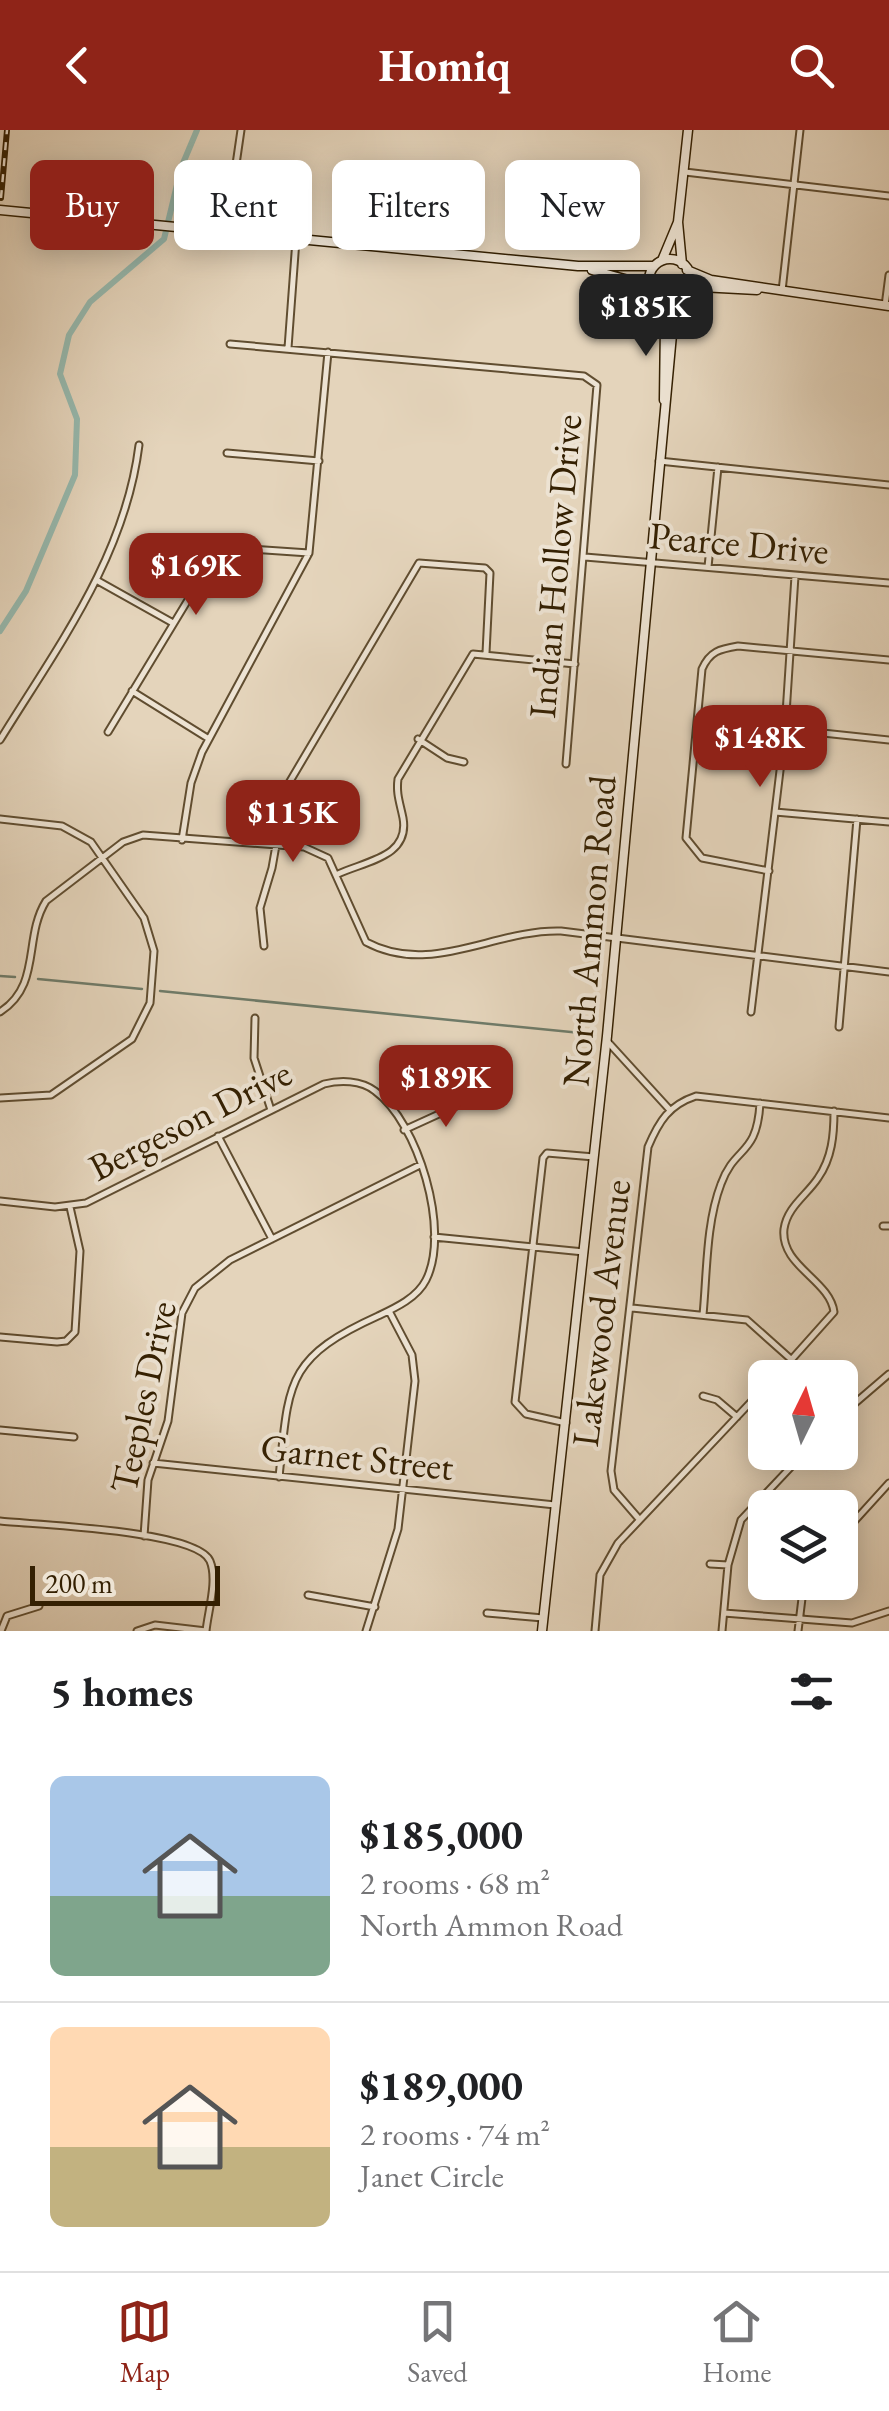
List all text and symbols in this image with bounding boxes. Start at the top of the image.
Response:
text: Homiq [378,36,511,94]
icon: back [50,38,105,93]
icon: search [784,38,839,93]
chip: Buy [30,160,154,250]
chip: Rent [174,160,312,250]
chip: Filters [332,160,485,250]
chip: New [505,160,640,250]
pin: $185K [576,274,716,359]
text: $185K [601,285,691,327]
street label: Indian Hollow Drive [517,412,592,720]
street label: Pearce Drive [647,510,831,575]
pin: $169K [126,533,266,618]
text: $169K [151,544,241,586]
pin: $148K [690,705,830,790]
text: $148K [715,716,805,758]
street label: North Ammon Road [550,773,627,1089]
pin: $115K [223,780,363,865]
text: $115K [248,791,338,833]
pin: $189K [376,1045,516,1130]
street label: Bergeson Drive [80,1048,299,1192]
text: $189K [401,1056,491,1098]
street label: Lakewood Avenue [560,1177,641,1449]
street label: Teeples Drive [98,1296,187,1497]
north arrow [748,1360,858,1470]
map controls [748,1360,858,1600]
street label: Garnet Street [258,1422,456,1491]
button: layers [748,1490,858,1600]
scale bar [30,1561,220,1606]
text: 200 m [45,1565,113,1601]
text: 5 homes [50,1664,193,1719]
icon: filters [784,1664,839,1719]
text: $185,000 [360,1807,523,1862]
icon: home [130,1816,250,1936]
text: 2 rooms · 68 m² [360,1862,550,1904]
text: North Ammon Road [360,1904,623,1946]
text: $189,000 [360,2058,523,2113]
icon: home [130,2067,250,2187]
text: 2 rooms · 74 m² [360,2113,550,2155]
text: Janet Circle [360,2155,504,2197]
tab: Map [117,2294,172,2390]
tab: Saved [407,2294,467,2390]
tab: Home [702,2294,772,2390]

